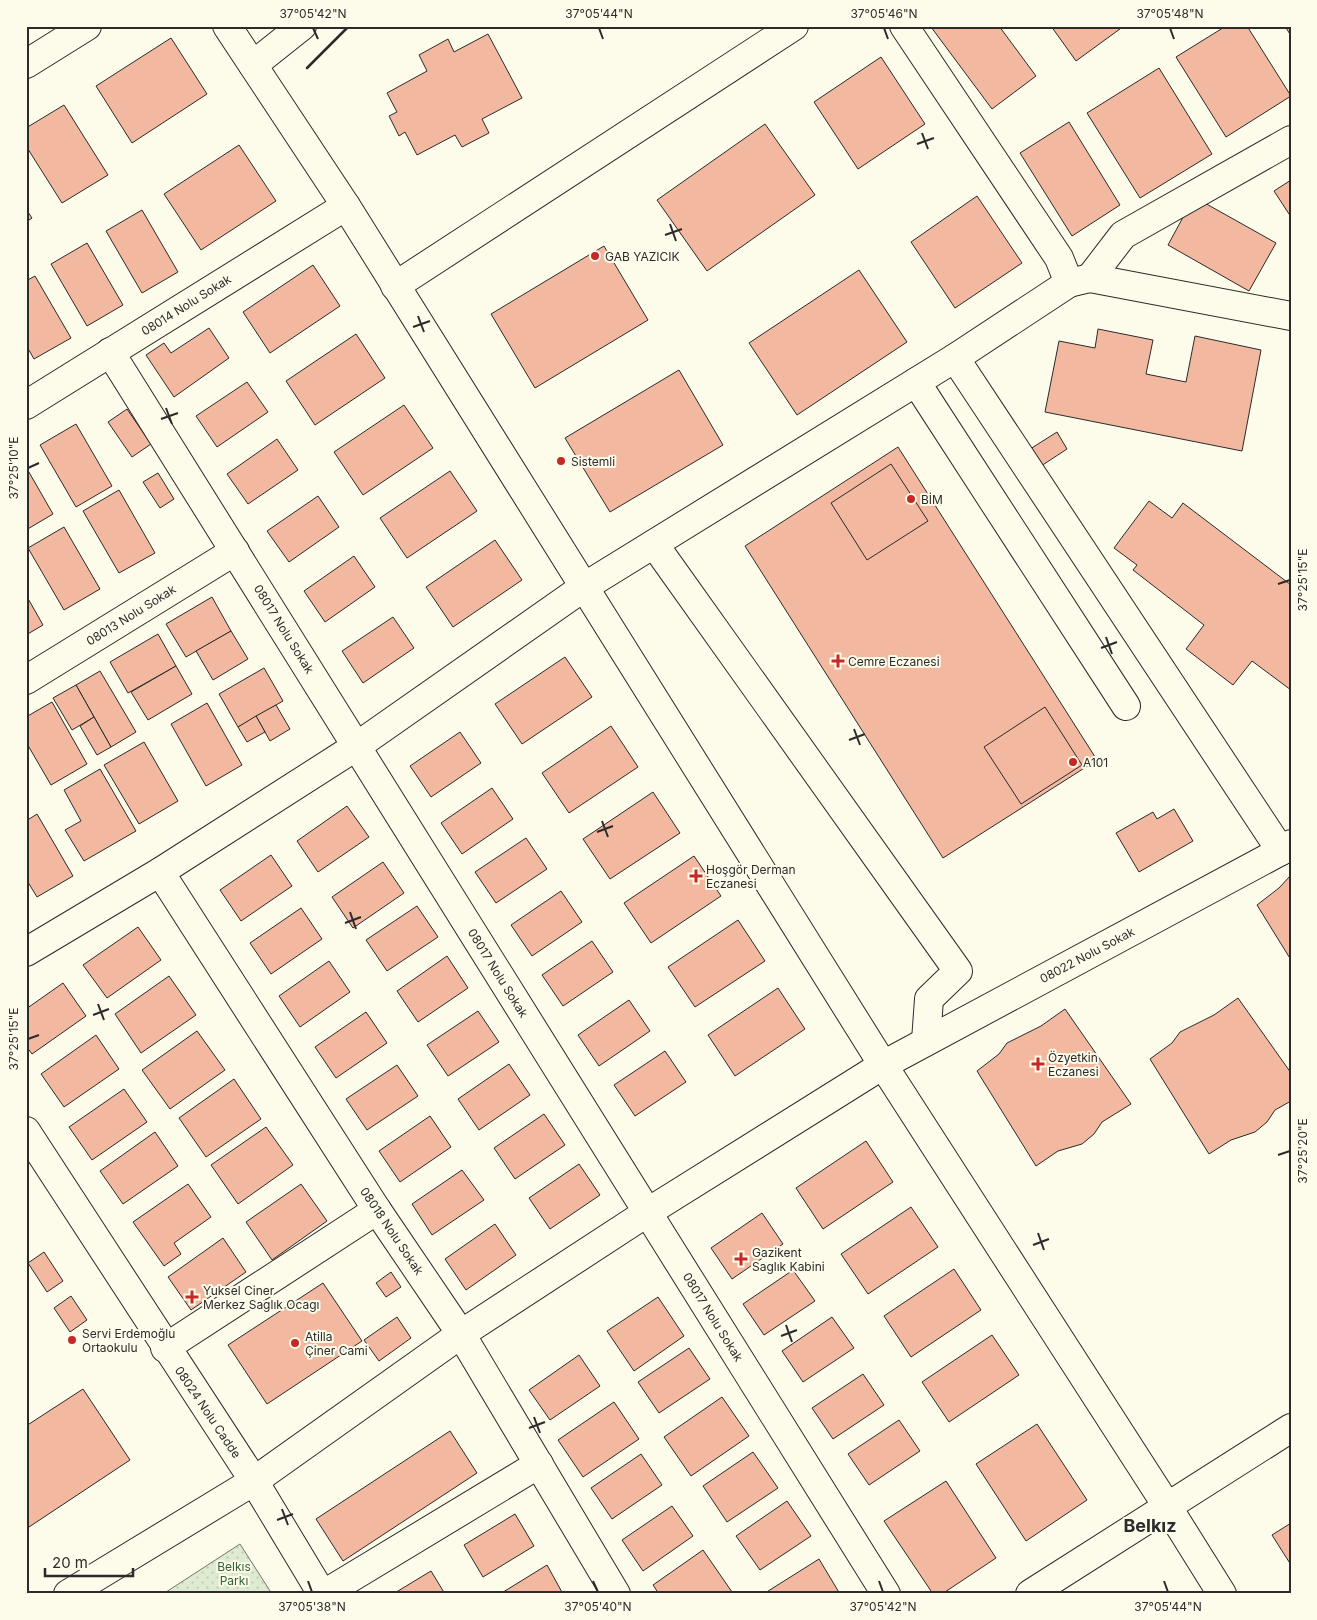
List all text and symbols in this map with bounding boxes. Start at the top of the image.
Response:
text: 37°05'42"N [279,6,347,21]
text: 37°05'44"N [565,6,633,21]
text: 37°05'46"N [850,6,918,21]
text: 37°05'48"N [1136,6,1204,21]
place label: GAB YAZICIK [605,249,680,264]
marker: GAB YAZICIK [589,250,601,262]
street label: 08014 Nolu Sokak [138,271,234,339]
text: 37°25'10"E [6,436,21,500]
place label: Sistemli [571,454,615,469]
marker: Sistemli [555,455,567,467]
place label: BİM [921,492,943,507]
marker: BİM [905,493,917,505]
text: 37°25'15"E [1295,549,1310,611]
street label: 08013 Nolu Sokak [83,581,179,649]
street label: 08017 Nolu Sokak [251,582,318,677]
place label: Cemre Eczanesi [848,654,940,669]
marker: Cemre Eczanesi [832,655,844,667]
place label: A101 [1083,755,1108,770]
marker: A101 [1067,756,1079,768]
place label: Hoşgör Derman Eczanesi [706,862,796,891]
marker: Hoşgör Derman Eczanesi [690,870,702,882]
street label: 08022 Nolu Sokak [1037,924,1137,986]
street label: 08017 Nolu Sokak [465,926,532,1021]
text: 37°25'15"E [6,1008,21,1070]
place label: Özyetkin Eczanesi [1048,1050,1099,1079]
marker: Özyetkin Eczanesi [1032,1058,1044,1070]
text: 37°25'20"E [1295,1118,1310,1184]
street label: 08018 Nolu Sokak [357,1184,427,1278]
place label: Gazikent Saglık Kabini [752,1245,825,1274]
marker: Gazikent Saglık Kabini [734,1252,748,1266]
street label: 08017 Nolu Sokak [680,1270,747,1365]
place label: Yuksel Ciner Merkez Saglık Ocagı [203,1283,319,1312]
marker: Yuksel Ciner Merkez Saglık Ocagı [185,1290,199,1304]
place label: Servi Erdemoğlu Ortaokulu [82,1326,175,1355]
place label: Atilla Çiner Cami [305,1329,368,1358]
marker: Servi Erdemoğlu Ortaokulu [66,1334,78,1346]
marker: Atilla Çiner Cami [289,1337,301,1349]
street label: 08024 Nolu Cadde [172,1363,244,1461]
district label: Belkız [1123,1515,1177,1536]
scale bar [45,1545,132,1577]
text: 20 m [52,1553,88,1572]
park label: Belkıs Parkı [217,1559,251,1588]
text: 37°05'38"N [278,1599,346,1614]
text: 37°05'40"N [564,1599,632,1614]
text: 37°05'42"N [849,1599,917,1614]
text: 37°05'44"N [1134,1599,1202,1614]

